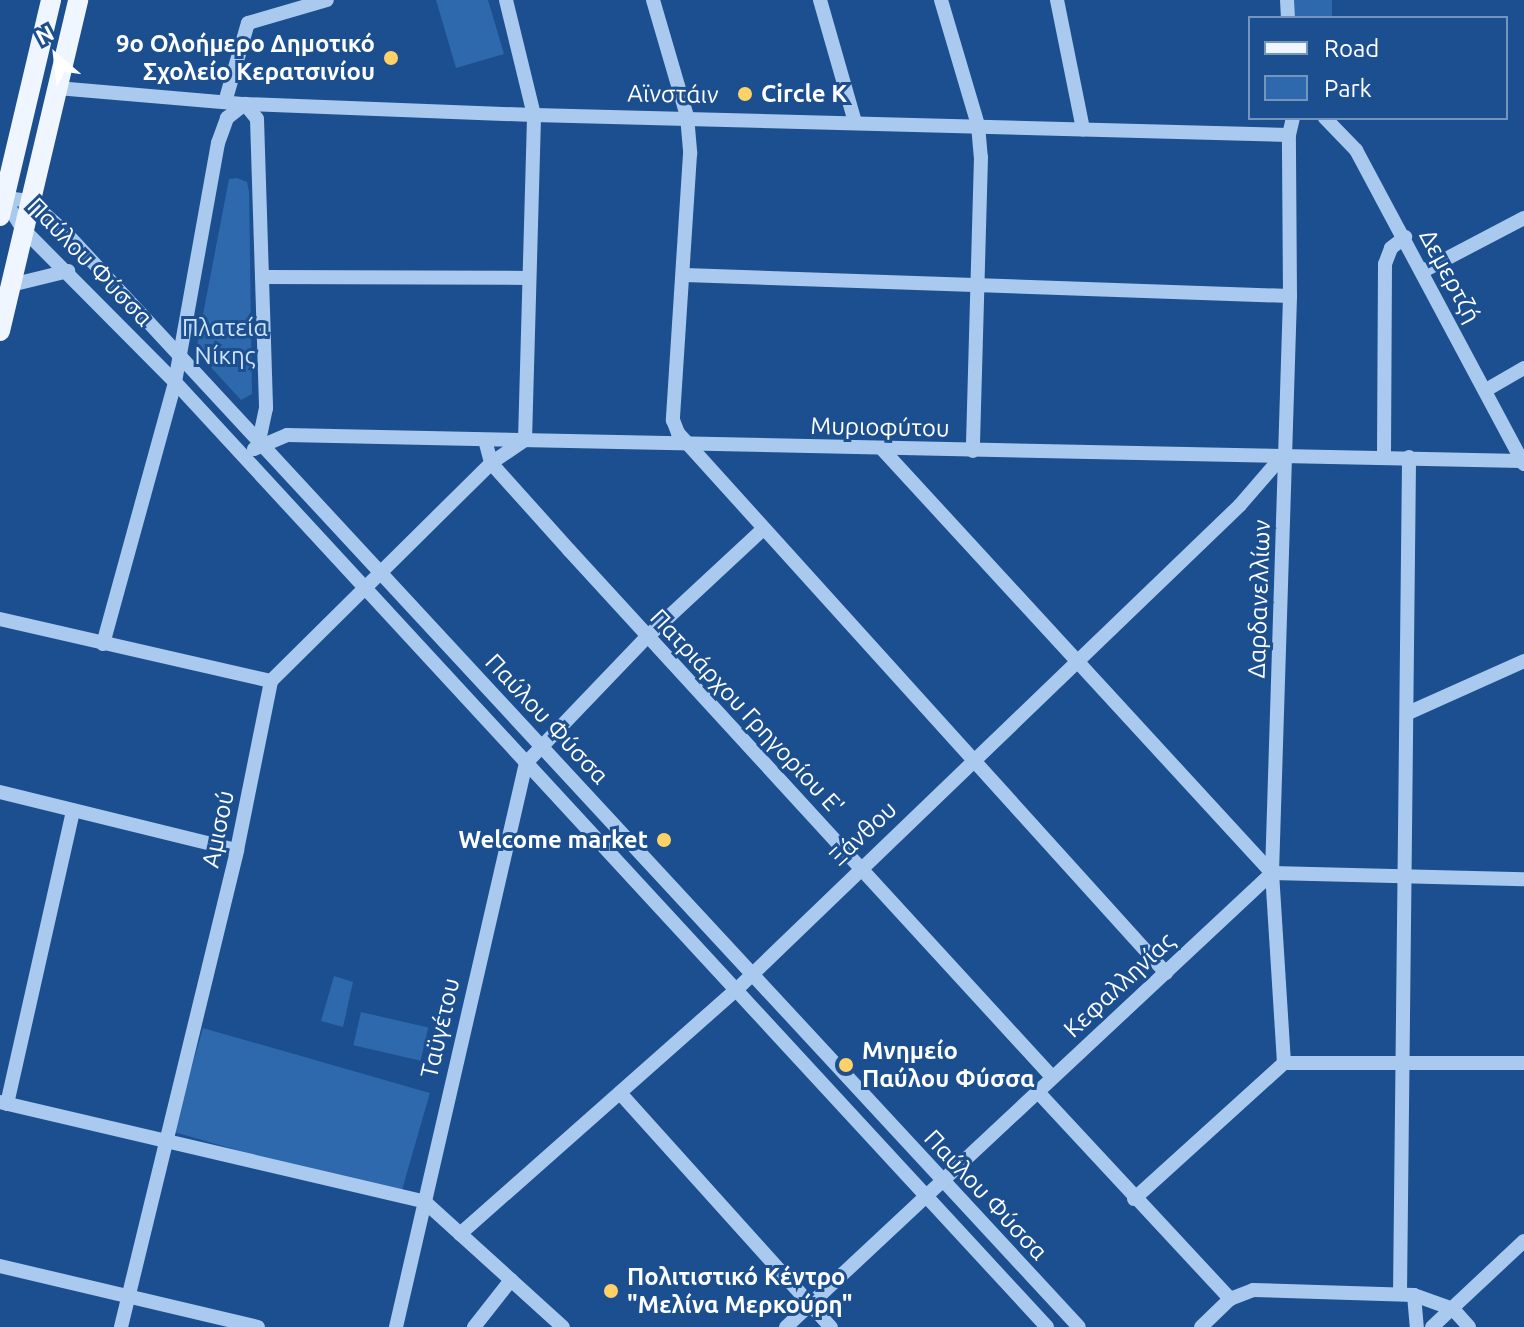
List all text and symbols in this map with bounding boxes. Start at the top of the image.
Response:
north arrow [16,16,96,96]
legend [1248,16,1508,120]
text: N [31,19,58,49]
place label: 9ο Ολοήμερο Δημοτικό Σχολείο Κερατσινίου [116,30,375,86]
text: Road [1324,35,1379,62]
marker: 9ο Ολοήμερο Δημοτικό Σχολείο Κερατσινίου [382,49,400,67]
text: Park [1324,75,1372,102]
street label: Αϊνστάιν [627,79,719,109]
place label: Circle K [761,80,847,108]
marker: Circle K [736,85,754,103]
street label: Παύλου Φύσσα [21,192,159,332]
street label: Δεμερτζή [1413,224,1487,328]
park label: Πλατεία Νίκης [182,314,268,370]
street label: Μυριοφύτου [810,411,950,443]
street label: Δαρδανελλίων [1242,519,1276,679]
street label: Πατριάρχου Γρηγορίου Ε' [644,603,850,821]
street label: Παύλου Φύσσα [479,648,615,790]
street label: Αμισού [196,788,240,870]
street label: Ξάνθου [824,795,902,871]
place label: Welcome market [459,826,648,854]
marker: Welcome market [655,831,673,849]
street label: Κεφαλληνίας [1058,927,1180,1043]
street label: Ταϋγέτου [414,975,466,1081]
place label: Μνημείο Παύλου Φύσσα [862,1037,1035,1093]
marker: Μνημείο Παύλου Φύσσα [837,1056,855,1074]
street label: Παύλου Φύσσα [918,1124,1054,1266]
place label: Πολιτιστικό Κέντρο "Μελίνα Μερκούρη" [627,1263,853,1319]
marker: Πολιτιστικό Κέντρο "Μελίνα Μερκούρη" [602,1282,620,1300]

